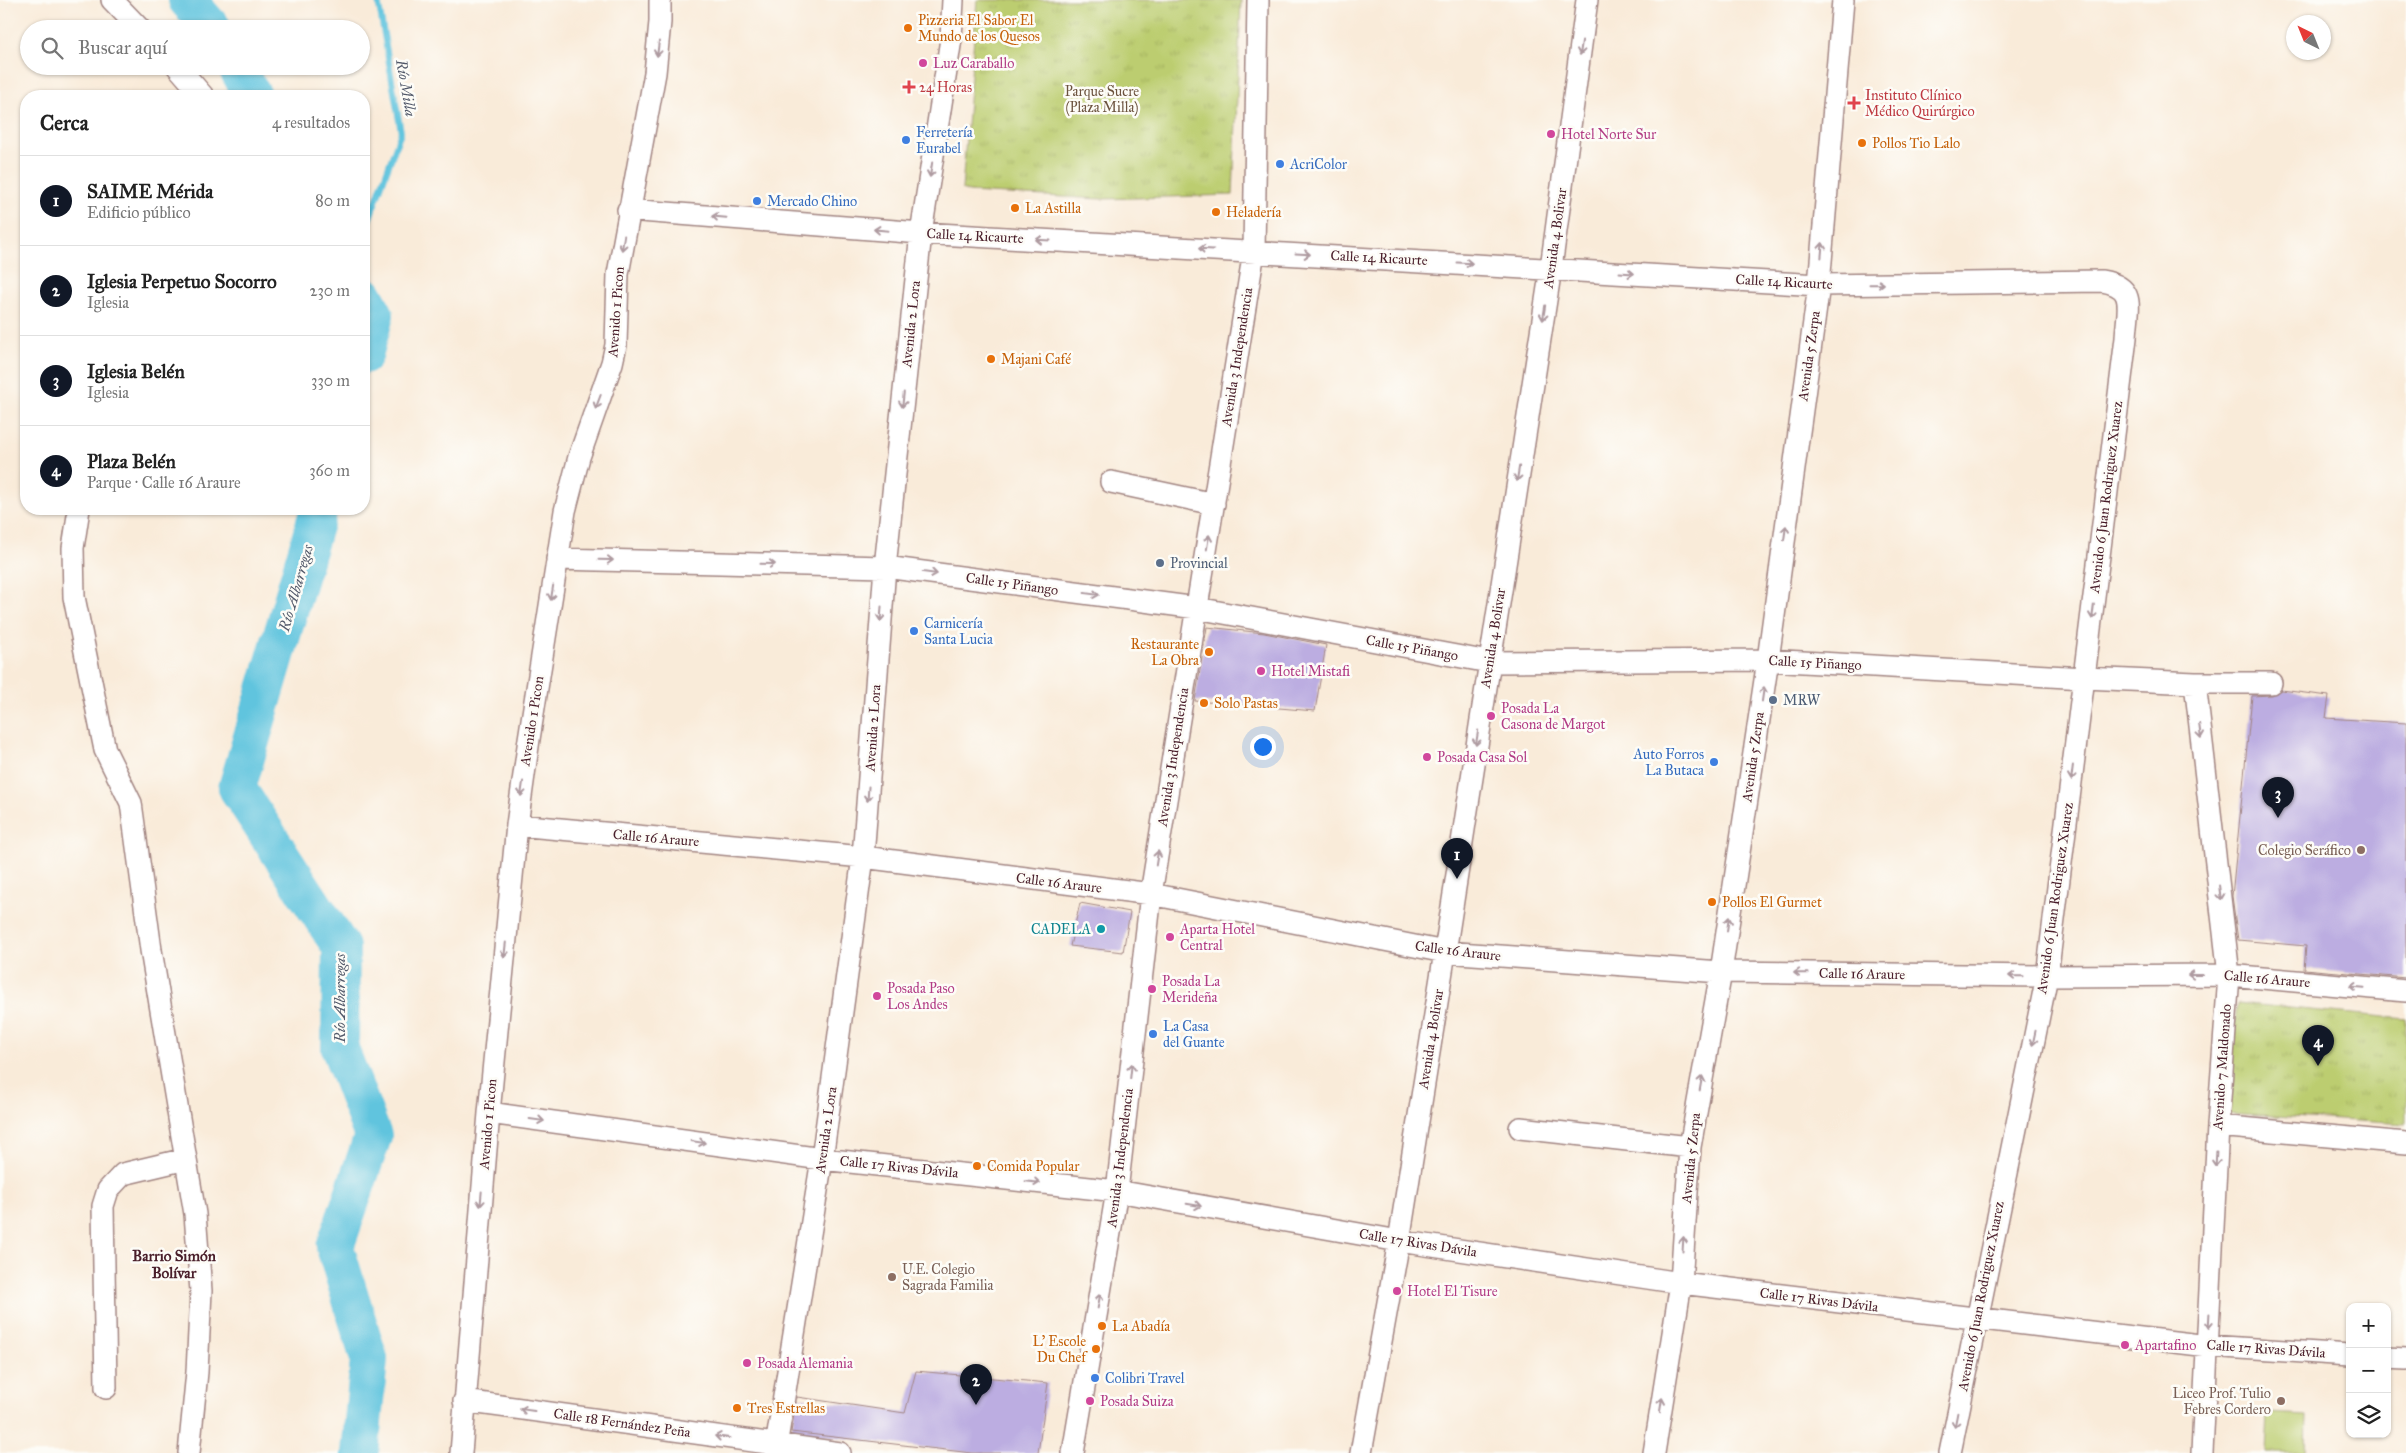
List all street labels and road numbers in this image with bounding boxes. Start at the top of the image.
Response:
street label: Avenida 4 Bolivar [1539,186,1571,290]
street label: Calle 14 Ricaurte [926,225,1024,247]
street label: Calle 14 Ricaurte [1330,247,1428,269]
street label: Avenido 1 Picon [604,266,628,359]
street label: Calle 14 Ricaurte [1735,271,1833,293]
street label: Avenida 2 Lora [898,280,924,369]
street label: Avenida 3 Independencia [1217,286,1256,429]
street label: Avenida 5 Zerpa [1794,310,1824,403]
street label: Avenido 6 Juan Rodriguez Xuarez [2086,400,2127,595]
street label: Calle 15 Piñango [965,569,1059,599]
street label: Avenida 4 Bolivar [1477,586,1509,690]
street label: Calle 15 Piñango [1365,632,1459,664]
street label: Calle 15 Piñango [1768,652,1862,674]
street label: Avenido 1 Picon [516,674,548,768]
street label: Avenida 2 Lora [861,684,885,773]
street label: Avenida 3 Independencia [1153,686,1192,829]
street label: Avenida 5 Zerpa [1738,711,1768,804]
street label: Avenido 6 Juan Rodriguez Xuarez [2033,801,2078,996]
street label: Calle 16 Araure [612,826,700,850]
street label: Calle 16 Araure [1015,869,1103,897]
street label: Calle 16 Araure [1414,937,1502,965]
street label: Calle 16 Araure [1819,965,1906,983]
street label: Calle 16 Araure [2223,967,2311,991]
street label: Avenida 4 Bolivar [1415,987,1447,1091]
street label: Avenido 7 Maldonado [2209,1003,2235,1132]
street label: Avenido 1 Picon [475,1078,500,1171]
street label: Avenida 2 Lora [811,1086,840,1175]
street label: Avenida 3 Independencia [1103,1087,1137,1230]
street label: Avenida 5 Zerpa [1678,1112,1704,1205]
street label: Calle 17 Rivas Dávila [839,1152,959,1182]
street label: Avenido 6 Juan Rodriguez Xuarez [1954,1199,2009,1394]
street label: Calle 17 Rivas Dávila [1358,1225,1478,1261]
street label: Calle 17 Rivas Dávila [1759,1284,1879,1316]
street label: Calle 17 Rivas Dávila [2206,1336,2326,1362]
street label: Calle 18 Fernández Peña [552,1405,692,1441]

